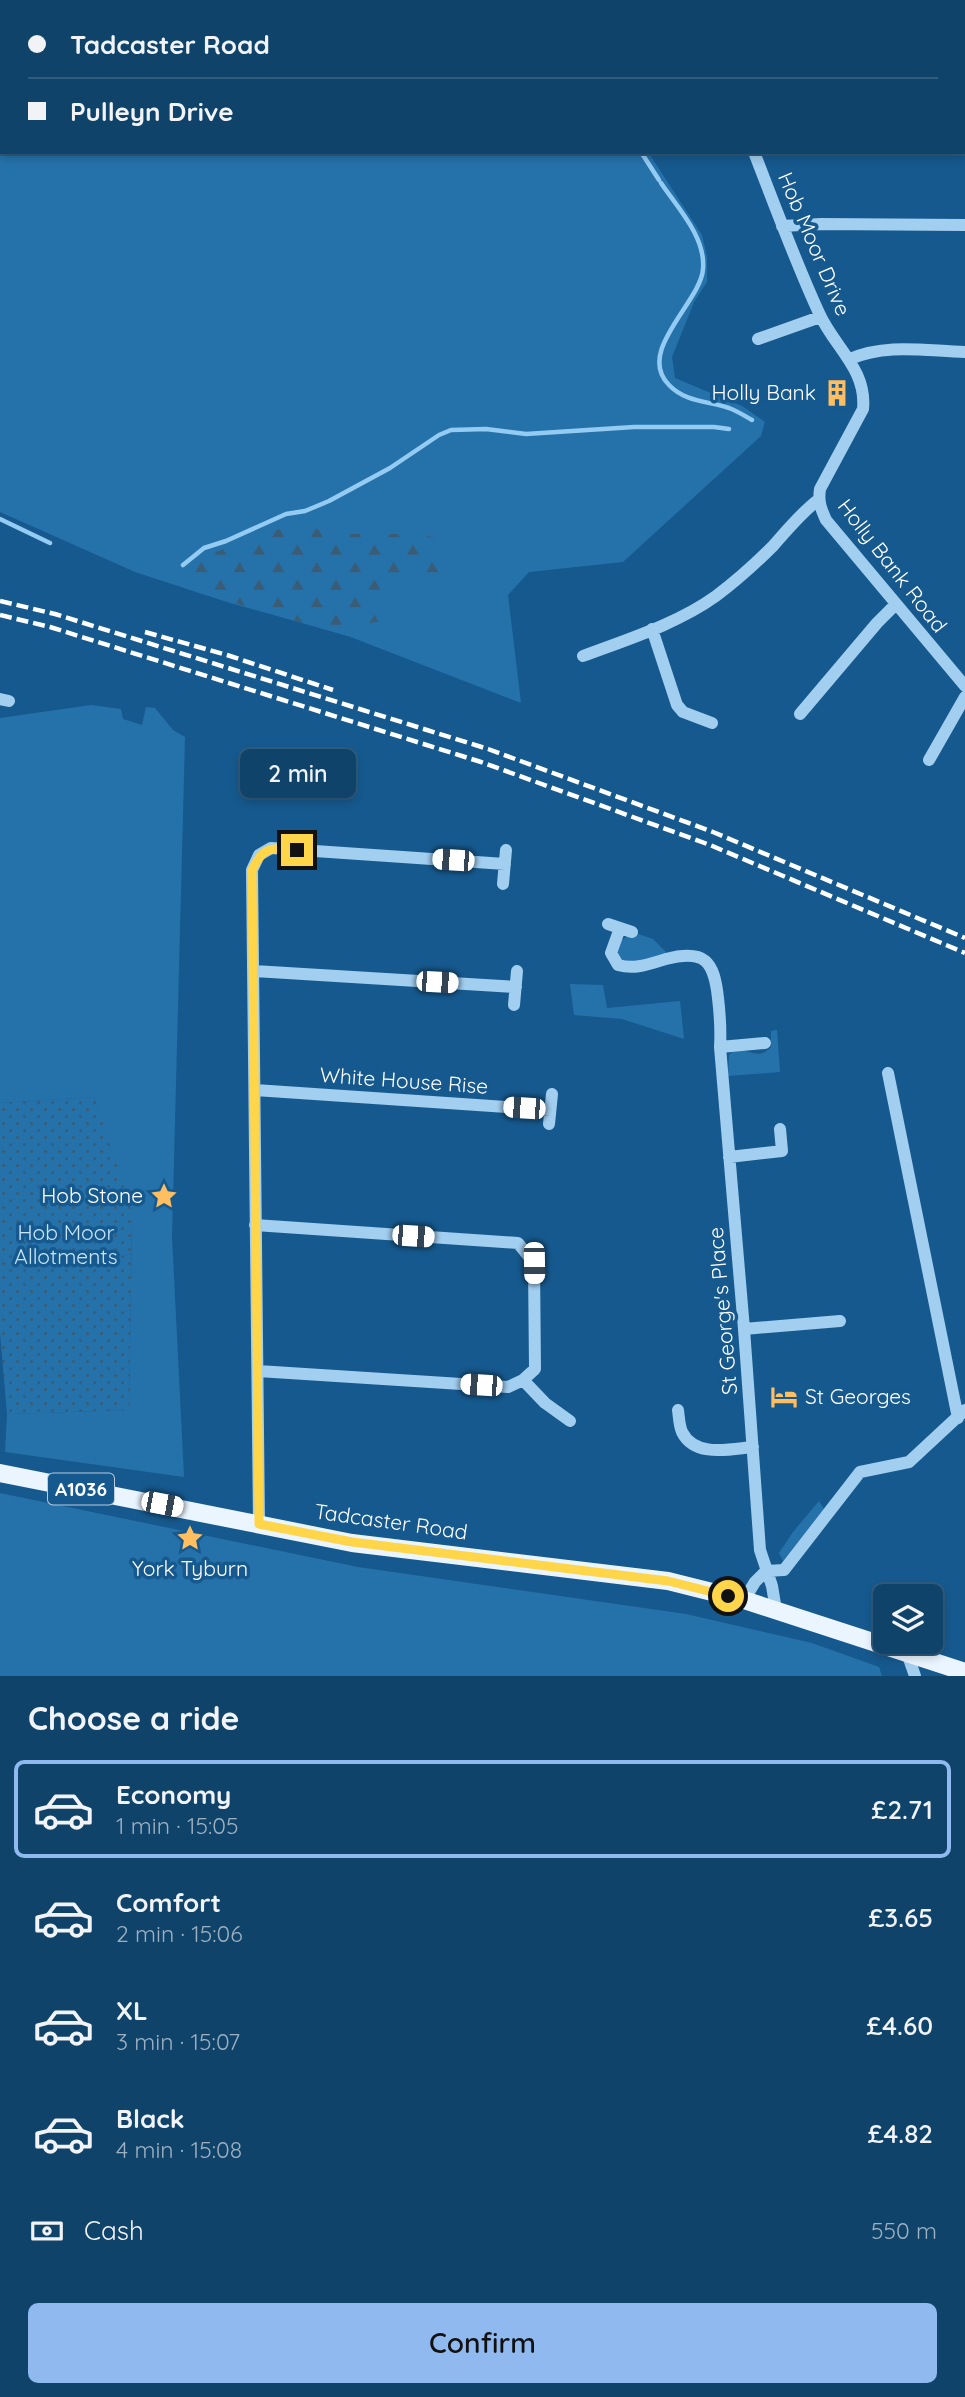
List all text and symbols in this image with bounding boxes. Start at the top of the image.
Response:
text: Tadcaster Road [70,28,270,61]
text: Pulleyn Drive [70,95,234,128]
street label: Hob Moor Drive [773,168,857,319]
building icon: Holly Bank [822,378,852,408]
place label: Holly Bank [711,379,816,405]
street label: Holly Bank Road [833,493,953,637]
callout: 2 min [239,748,355,798]
text: 2 min [268,759,328,788]
route end [281,834,313,866]
car [432,848,475,872]
car [416,970,459,994]
street label: White House Rise [319,1061,489,1099]
car [503,1096,546,1120]
place icon: Hob Stone [149,1181,179,1211]
place label: Hob Stone [41,1182,143,1208]
park label: Hob Moor Allotments [14,1219,118,1269]
car [392,1224,435,1248]
street label: St George's Place [702,1226,742,1396]
car [524,1242,545,1284]
car [460,1373,503,1397]
hotel icon: St Georges [769,1382,799,1412]
place label: St Georges [805,1383,911,1409]
road number: A1036 [48,1474,114,1504]
car [140,1490,185,1518]
street label: Tadcaster Road [313,1497,469,1545]
place icon: York Tyburn [175,1523,205,1553]
place label: York Tyburn [132,1555,248,1581]
route start [712,1580,744,1612]
map controls [873,1584,943,1654]
button: layers [873,1584,943,1654]
text: Choose a ride [28,1698,240,1738]
icon: car [32,1778,95,1841]
text: Economy [116,1778,231,1811]
text: £2.71 [871,1793,933,1826]
text: 1 min · 15:05 [116,1811,239,1840]
icon: car [32,1886,95,1949]
text: Comfort [116,1886,221,1919]
text: £3.65 [868,1901,933,1934]
text: 2 min · 15:06 [116,1919,243,1948]
icon: car [32,1994,95,2057]
text: XL [116,1994,148,2027]
text: £4.60 [866,2009,933,2042]
text: 3 min · 15:07 [116,2027,240,2056]
icon: car [32,2102,95,2165]
text: Black [116,2102,185,2135]
text: £4.82 [867,2117,933,2150]
text: 4 min · 15:08 [116,2135,242,2164]
icon: cash [28,2212,66,2250]
text: Cash [84,2214,144,2247]
text: 550 m [871,2216,937,2245]
button: Confirm [28,2303,937,2383]

